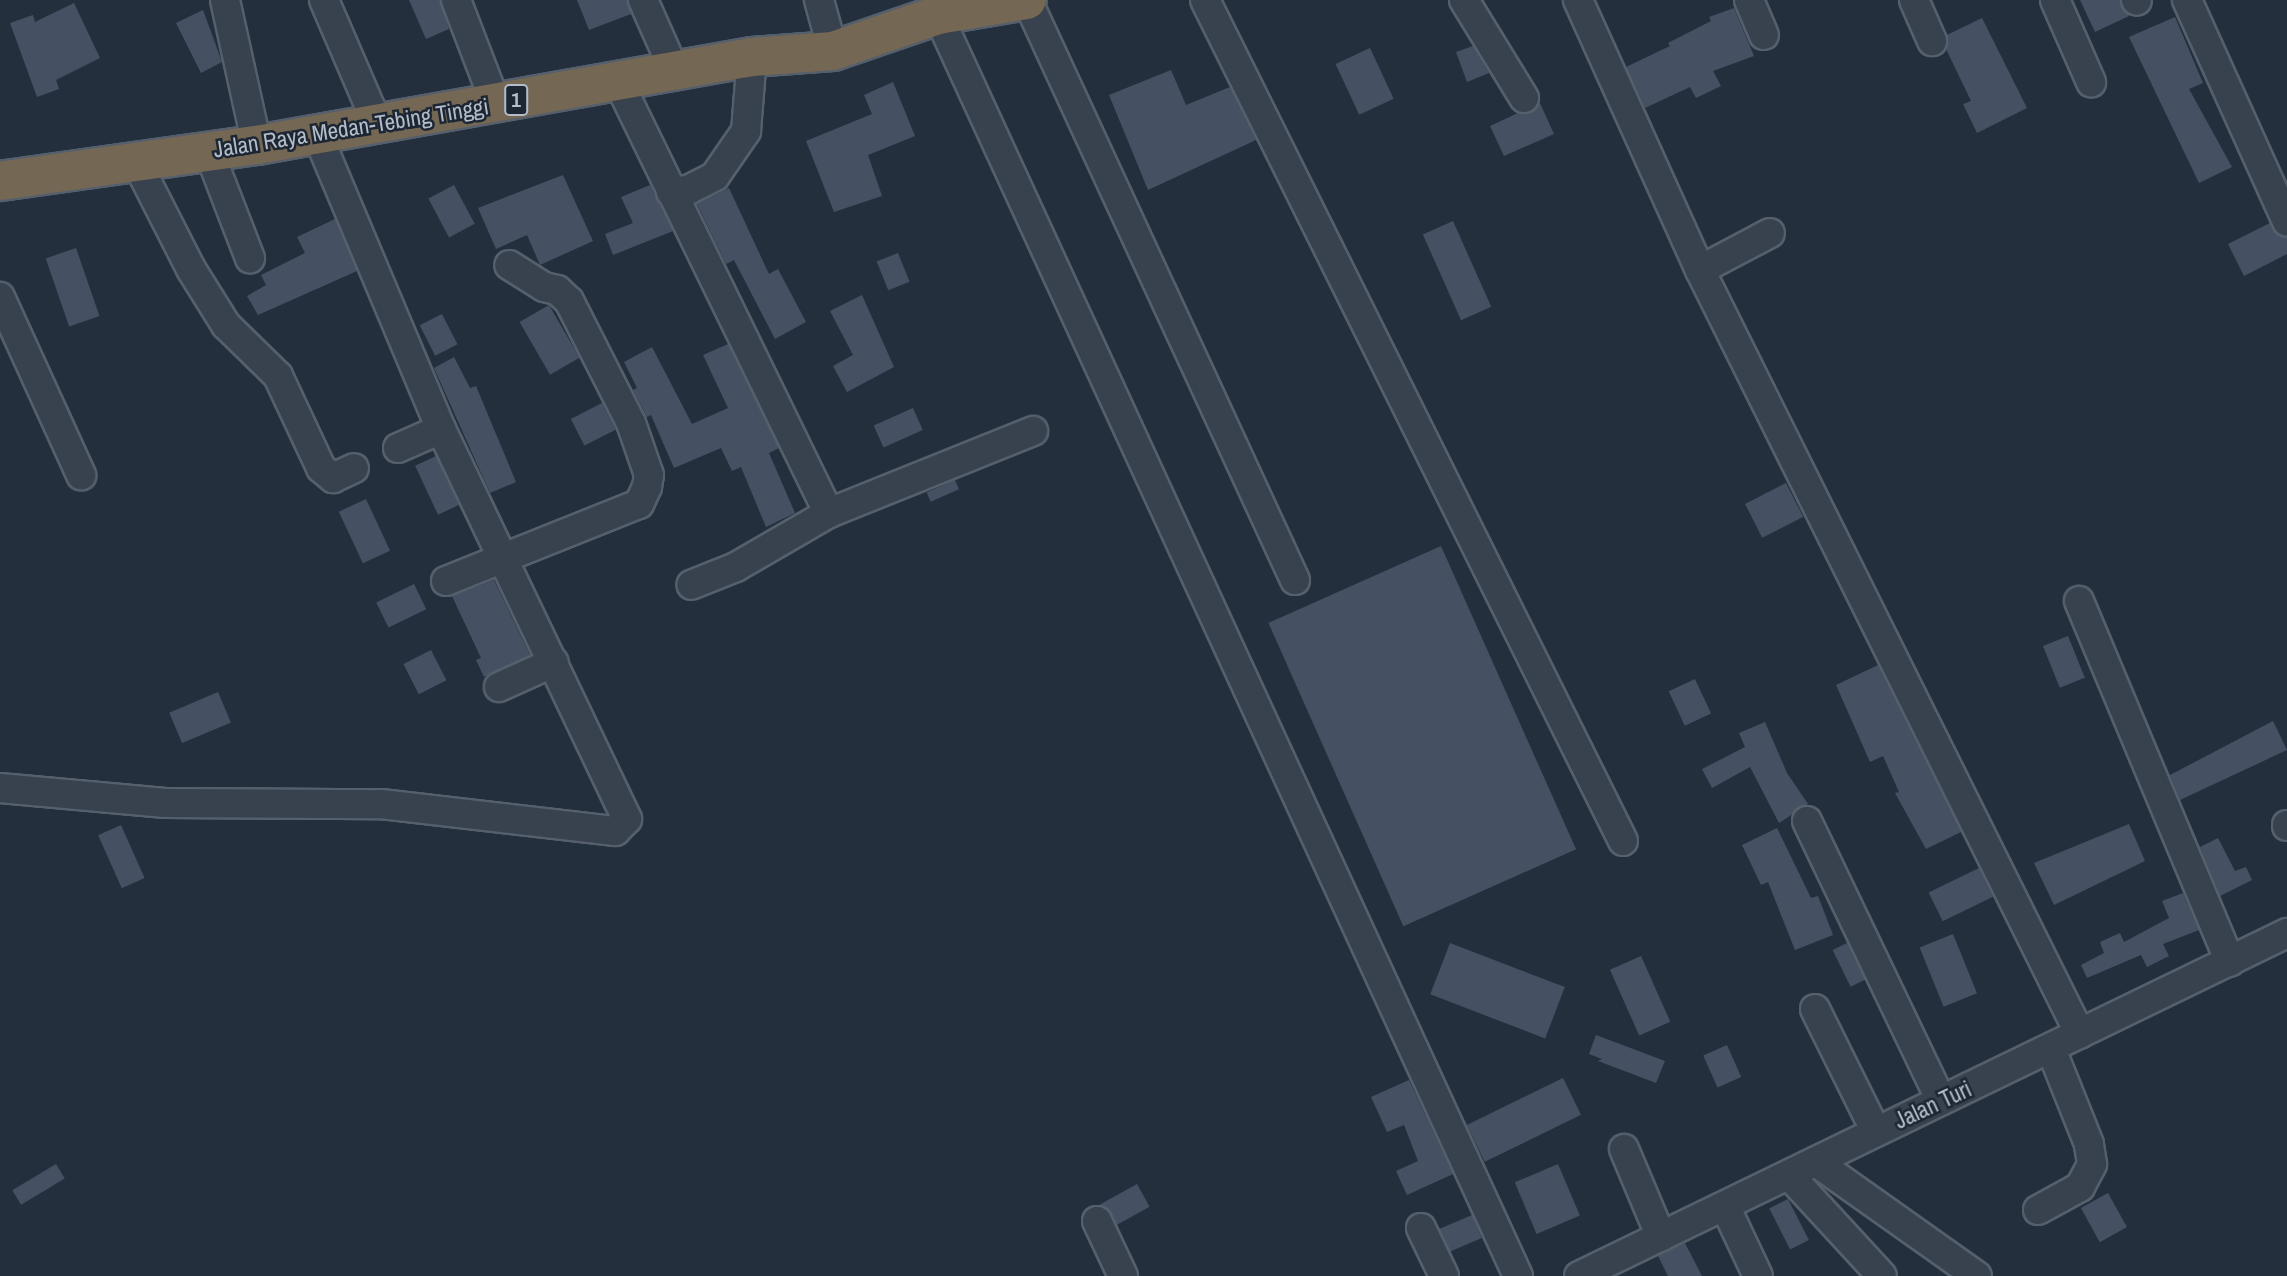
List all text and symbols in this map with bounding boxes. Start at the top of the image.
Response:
road number: 1 [504,82,528,118]
street label: Jalan Raya Medan-Tebing Tinggi [211,93,491,163]
street label: Jalan Turi [1890,1075,1976,1135]

